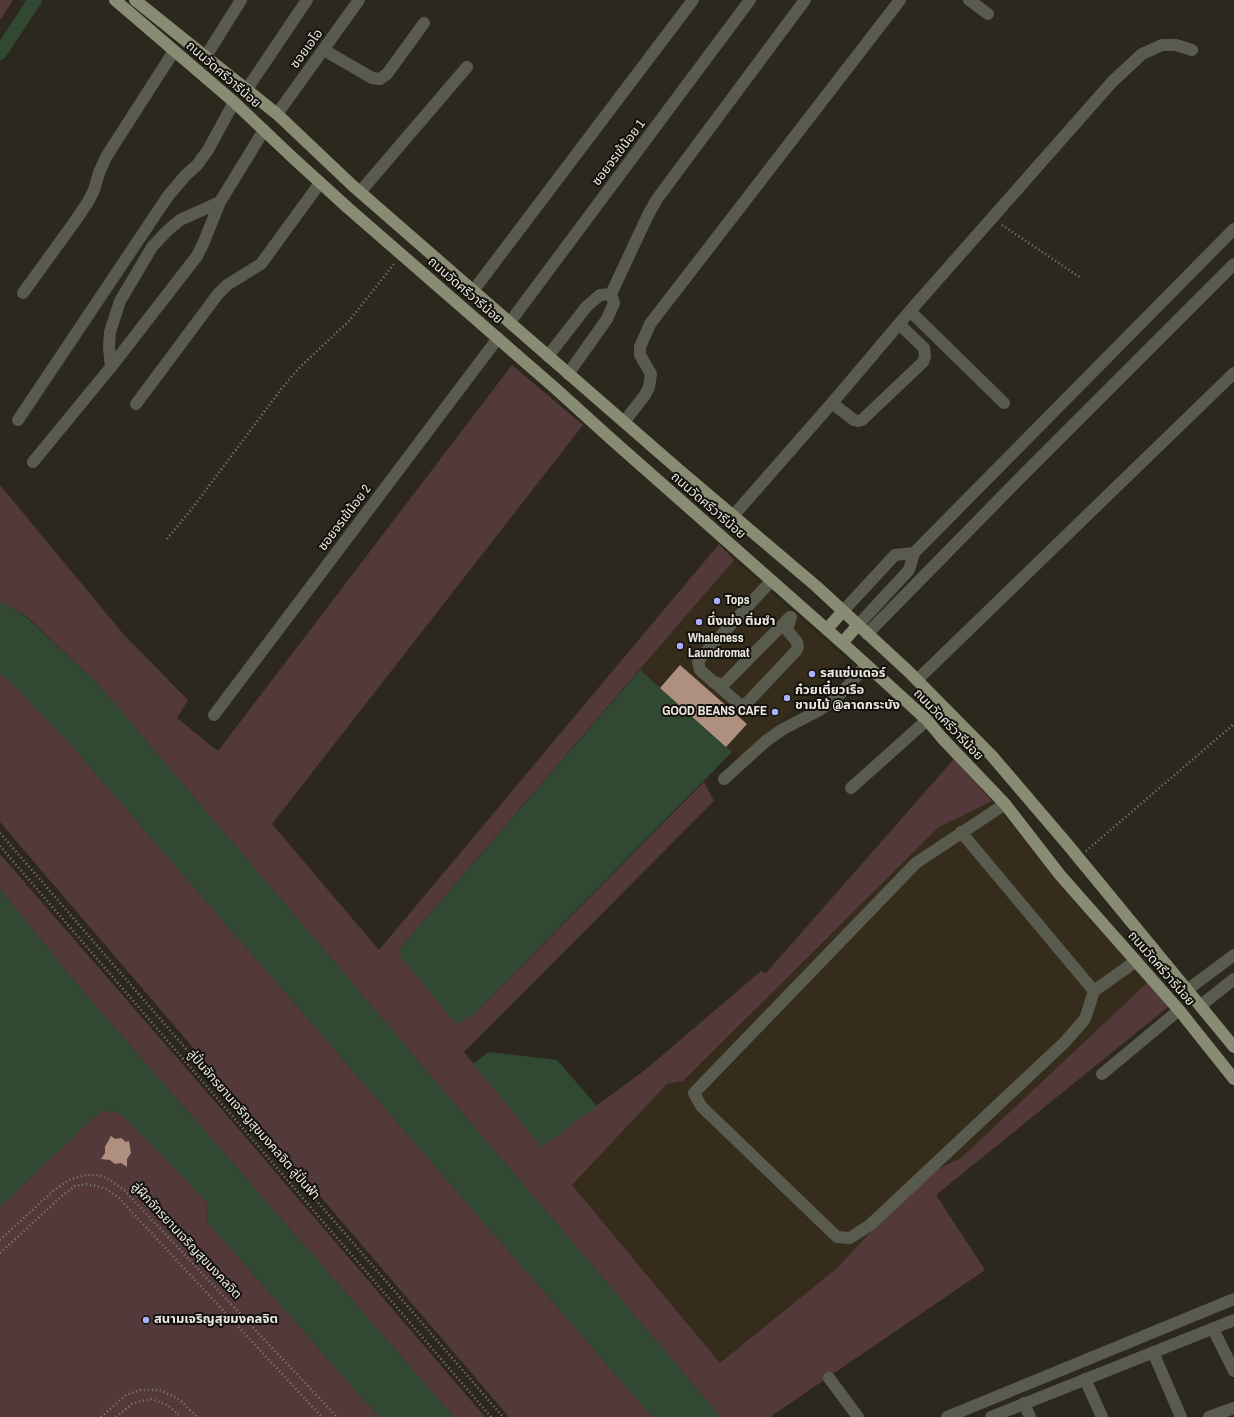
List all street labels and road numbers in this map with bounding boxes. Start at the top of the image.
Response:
street label: ซอยเอโอ [287,26,327,72]
street label: ถนนวัดศรีวารีน้อย [182,38,264,112]
street label: ซอยจรเข้น้อย 1 [589,117,649,189]
street label: ถนนวัดศรีวารีน้อย [424,254,506,328]
street label: ถนนวัดศรีวารีน้อย [667,469,749,543]
street label: ซอยจรเข้น้อย 2 [315,482,375,554]
street label: ถนนวัดศรีวารีน้อย [910,686,986,764]
street label: ถนนวัดศรีวารีน้อย [1124,928,1198,1010]
street label: ลู่ปั่นจักรยานเจริญสุขมงคลจิต ลู่ปั่นฟ้า [183,1047,323,1203]
street label: ลู่ฝึกจักรยานเจริญสุขมงคลจิต [128,1179,244,1303]

